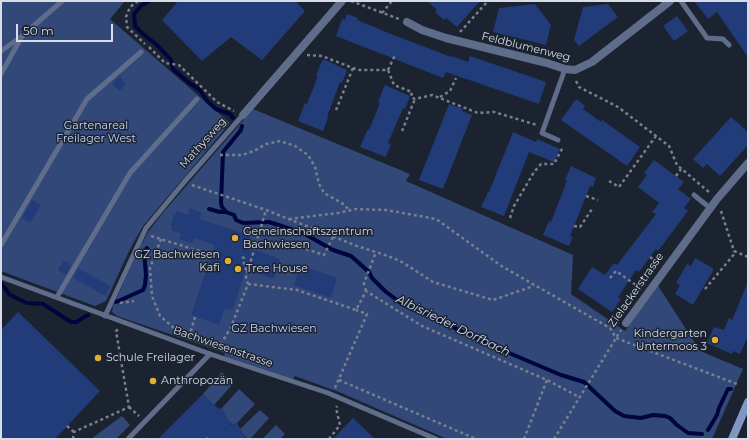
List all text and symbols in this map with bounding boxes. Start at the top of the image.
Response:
scale bar [18,16,115,42]
text: 50 m [23,23,54,38]
street label: Feldblumenweg [480,30,572,64]
street label: Mathysweg [177,115,229,171]
park label: Gartenareal Freilager West [56,119,136,145]
place label: Gemeinschaftszentrum Bachwiesen [243,225,373,251]
marker: Gemeinschaftszentrum Bachwiesen [230,233,240,243]
place label: GZ Bachwiesen Kafi [135,248,220,274]
street label: Zielackerstrasse [606,250,666,330]
marker: GZ Bachwiesen Kafi [223,256,233,266]
place label: Tree House [246,262,308,276]
marker: Tree House [233,264,243,274]
water label: Albisrieder Dorfbach [394,292,512,360]
park label: GZ Bachwiesen [231,322,317,336]
street label: Bachwiesenstrasse [171,324,275,370]
place label: Kindergarten Untermoos 3 [633,327,707,353]
marker: Kindergarten Untermoos 3 [710,335,720,345]
place label: Schule Freilager [106,351,195,365]
marker: Schule Freilager [93,353,103,363]
place label: Anthropozän [161,374,233,388]
marker: Anthropozän [148,376,158,386]

